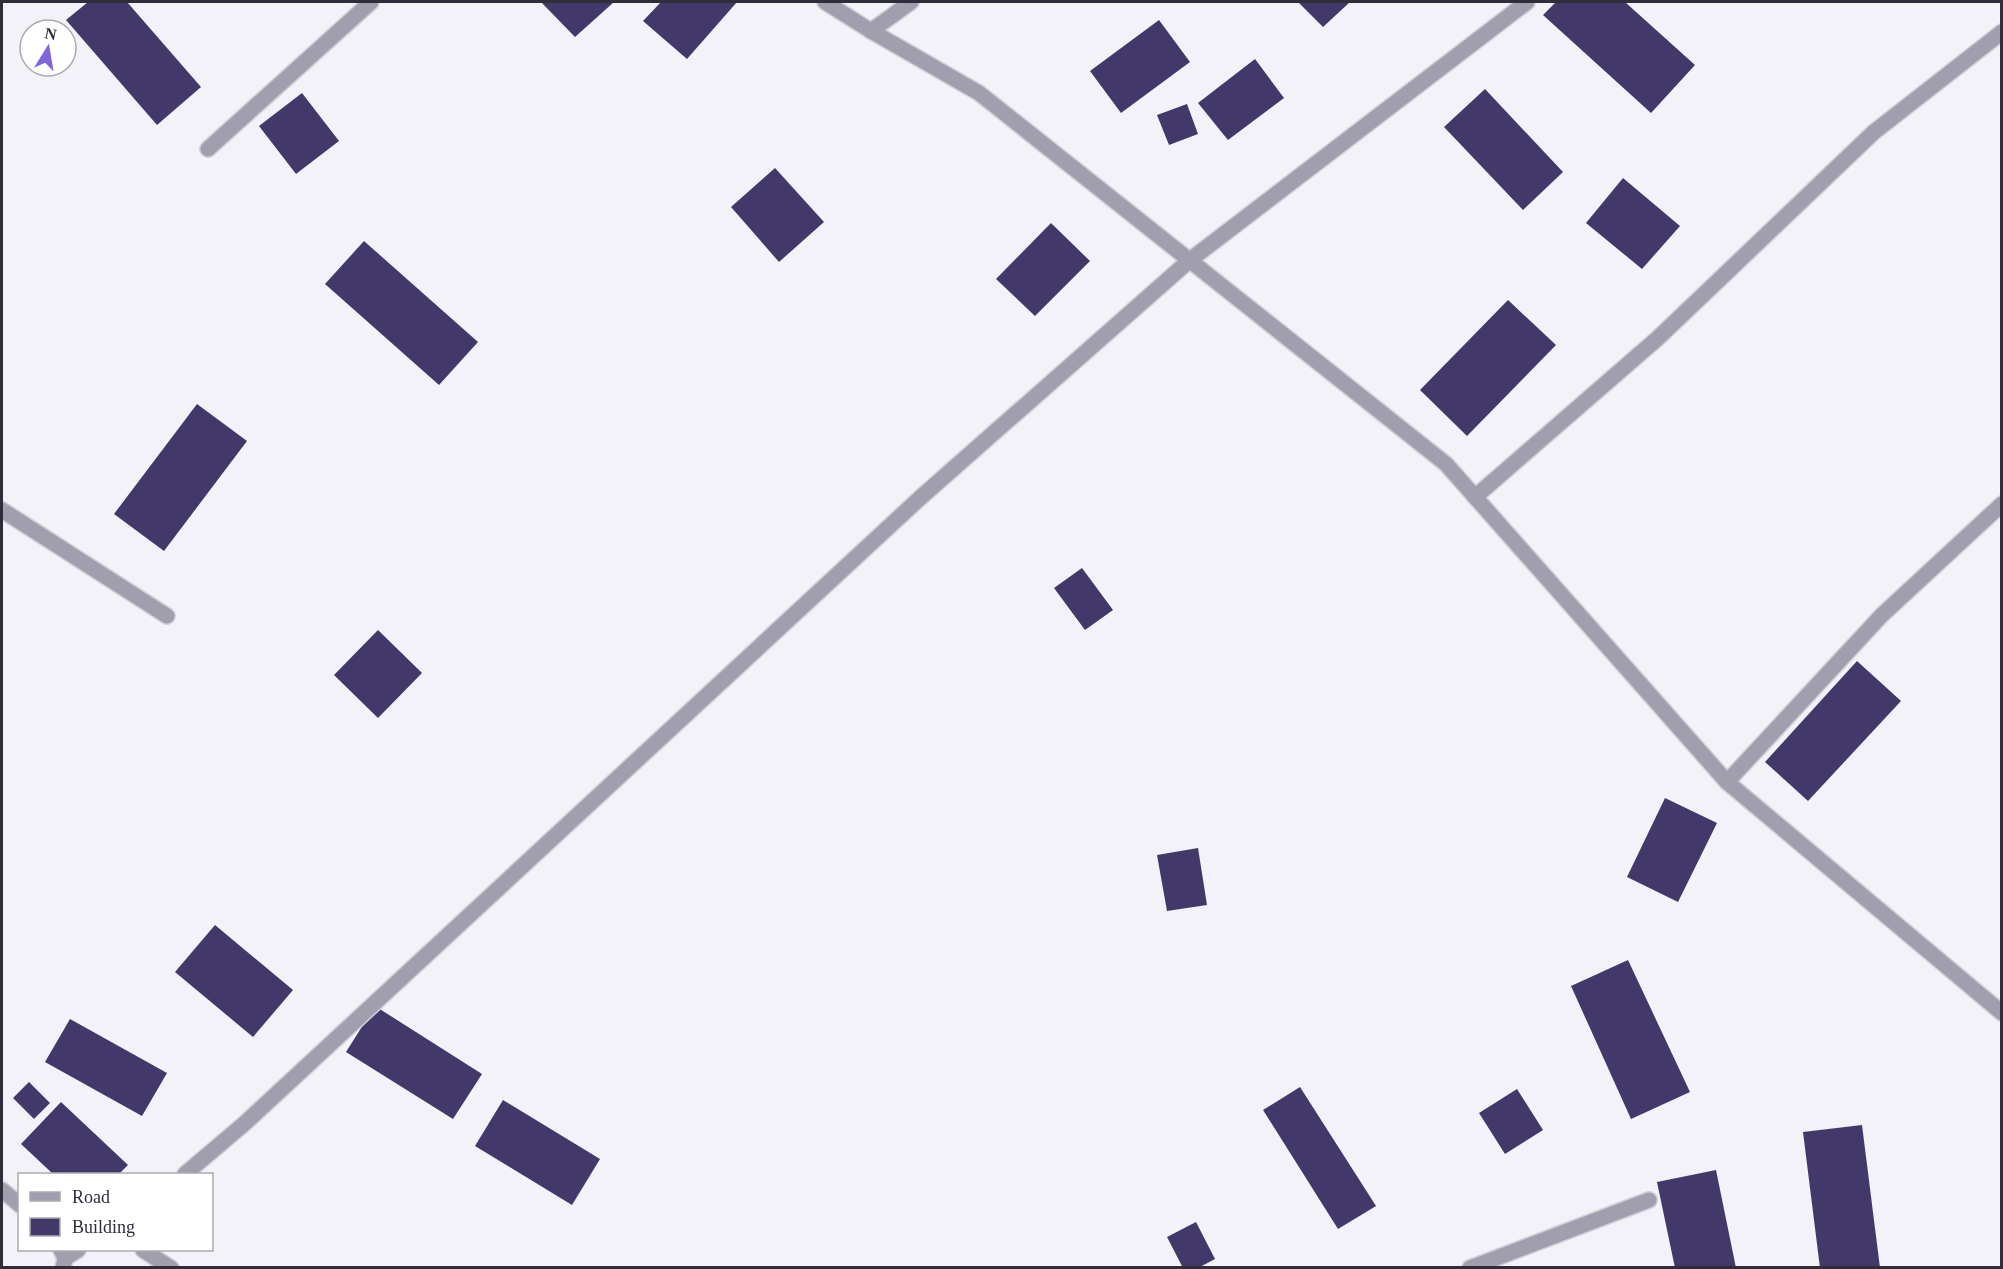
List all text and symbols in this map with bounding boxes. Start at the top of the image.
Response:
north arrow [18,18,78,78]
text: N [43,24,58,43]
legend [18,1173,213,1251]
text: Road [72,1187,110,1207]
text: Building [72,1217,135,1237]

